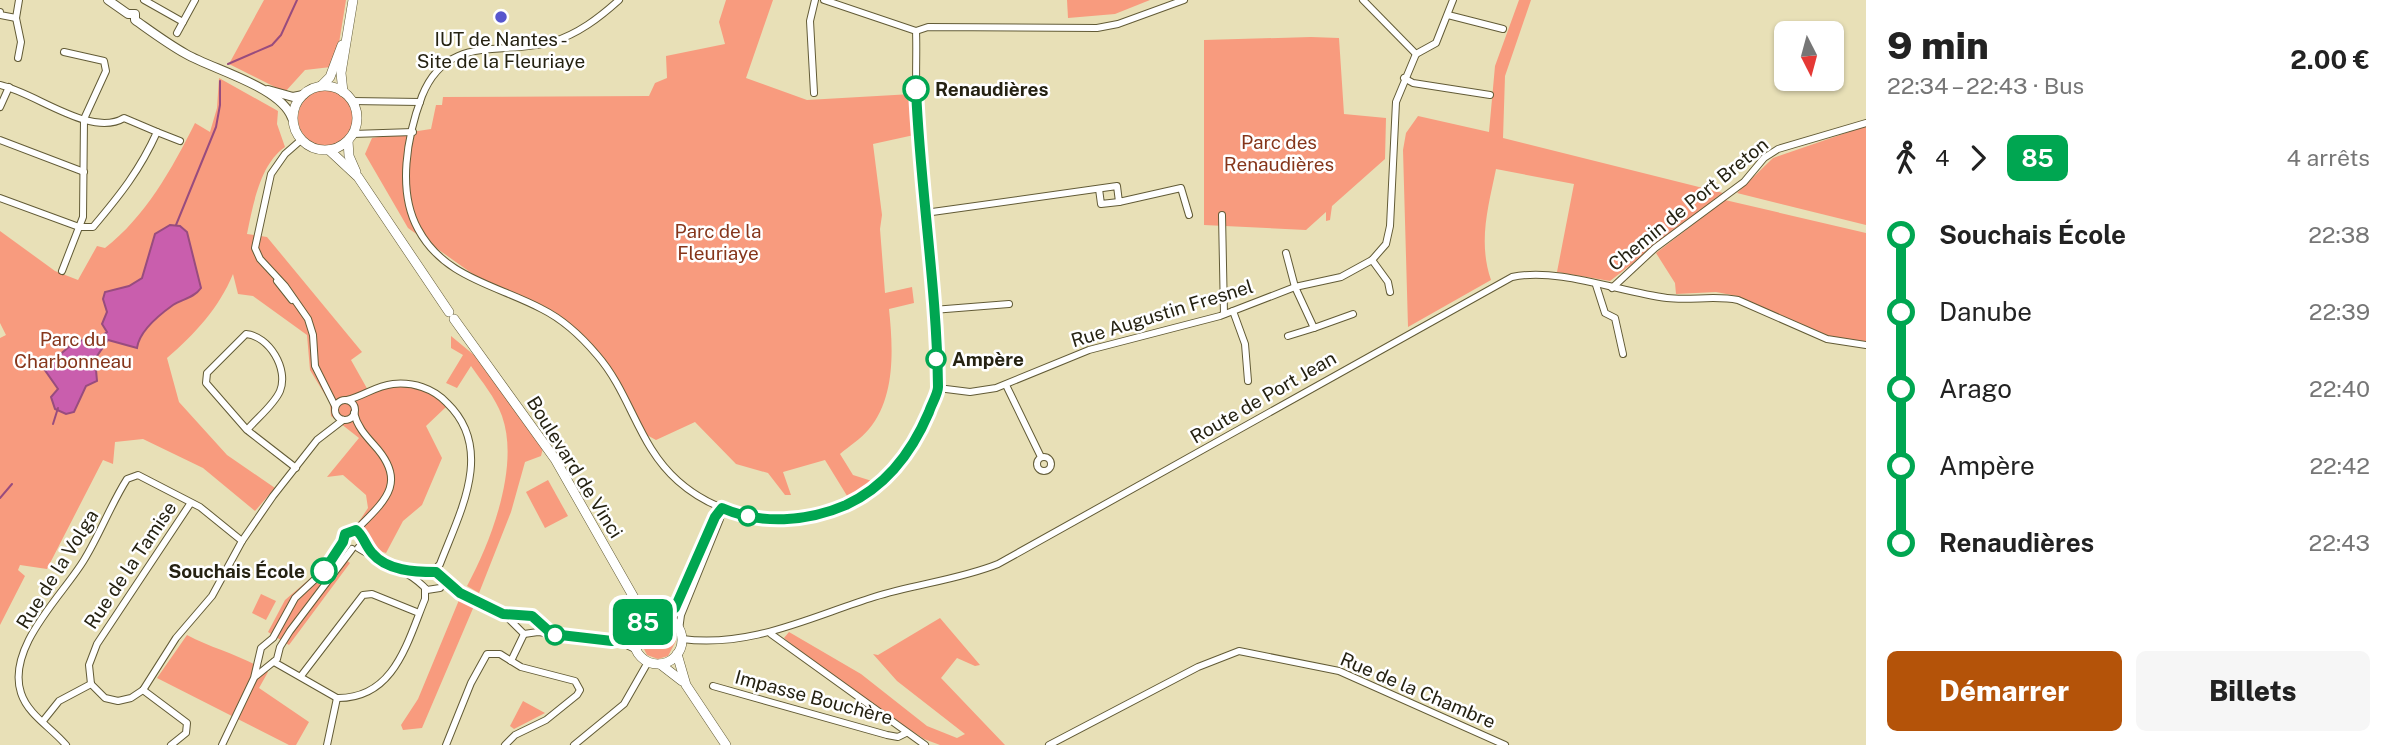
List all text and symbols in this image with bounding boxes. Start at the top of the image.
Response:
marker: IUT de Nantes - Site de la Fleuriaye [493,9,509,25]
north arrow [1774,21,1844,91]
map controls [1774,21,1844,91]
text: 9 min [1887,23,1989,68]
place label: IUT de Nantes - Site de la Fleuriaye [417,28,585,72]
text: 2.00 € [2290,44,2370,75]
text: 22:34 – 22:43 · Bus [1887,72,2084,99]
marker: Renaudières [903,76,929,102]
place label: Renaudières [935,78,1049,100]
park label: Parc des Renaudières [1224,131,1334,175]
street label: Chemin de Port Breton [1604,133,1772,275]
icon: walk [1887,139,1925,177]
icon: forward [1959,139,1997,177]
text: 4 [1935,144,1949,171]
text: 85 [2021,144,2054,172]
text: 4 arrêts [2286,144,2370,171]
text: Souchais École [1939,219,2126,250]
park label: Parc de la Fleuriaye [674,220,762,264]
text: 22:38 [2308,221,2370,248]
street label: Rue Augustin Fresnel [1068,275,1256,351]
text: Danube [1939,296,2032,327]
text: 22:39 [2309,298,2370,325]
park label: Parc du Charbonneau [14,328,132,372]
street label: Route de Port Jean [1186,346,1340,448]
place label: Ampère [952,348,1024,370]
marker: Ampère [926,349,946,369]
text: Arago [1939,373,2012,404]
text: 22:40 [2309,375,2370,402]
street label: Boulevard de Vinci [522,392,628,542]
text: Ampère [1939,450,2035,481]
text: 22:42 [2309,452,2370,479]
street label: Rue de la Tamise [79,497,181,633]
street label: Rue de la Volga [12,505,102,633]
unlabelled marker [738,506,758,526]
text: Renaudières [1939,527,2094,558]
text: 22:43 [2309,529,2370,556]
marker: Souchais École [311,558,337,584]
place label: Souchais École [168,560,305,582]
line badge: 85 [612,599,674,645]
text: 85 [627,608,659,636]
unlabelled marker [545,625,565,645]
street label: Rue de la Chambre [1337,647,1499,733]
button: Démarrer [1887,651,2122,731]
button: Billets [2136,651,2370,731]
street label: Impasse Bouchère [733,665,895,729]

